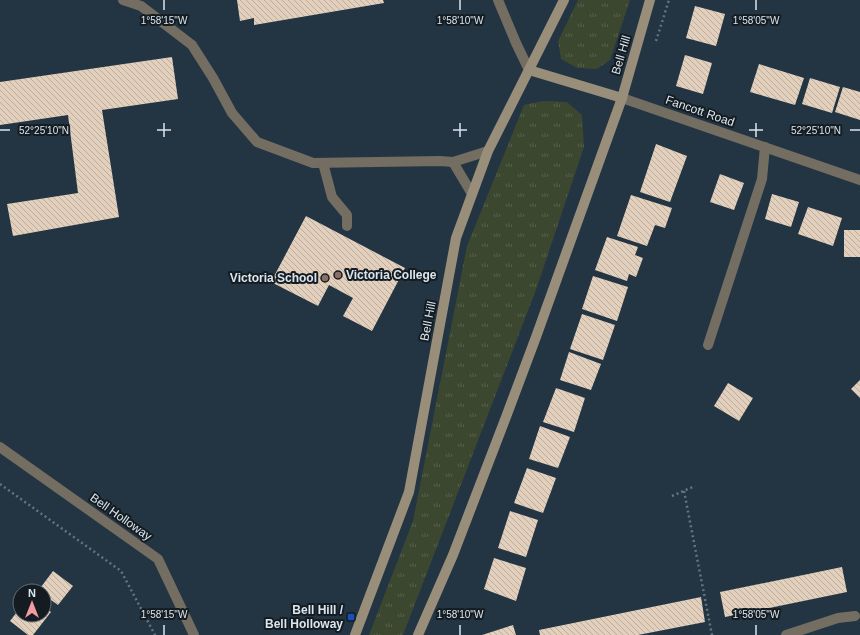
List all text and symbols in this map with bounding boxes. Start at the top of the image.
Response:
text: 1°58'15"W [141,15,188,26]
text: 1°58'10"W [437,15,484,26]
text: 1°58'05"W [733,15,780,26]
street label: Bell Hill [609,34,633,76]
street label: Fancott Road [664,93,736,129]
text: 52°25'10"N [19,125,69,136]
text: 52°25'10"N [791,125,841,136]
place label: Victoria College [346,268,437,282]
marker: Victoria College [333,270,343,280]
place label: Victoria School [230,271,317,285]
marker: Victoria School [320,273,330,283]
street label: Bell Hill [417,300,439,342]
street label: Bell Holloway [87,491,155,543]
north arrow [12,583,52,623]
text: N [28,587,36,599]
place label: Bell Hill / Bell Holloway [265,603,344,631]
text: 1°58'15"W [141,609,188,620]
text: 1°58'10"W [437,609,484,620]
text: 1°58'05"W [733,609,780,620]
marker: Bell Hill / Bell Holloway [346,612,356,622]

